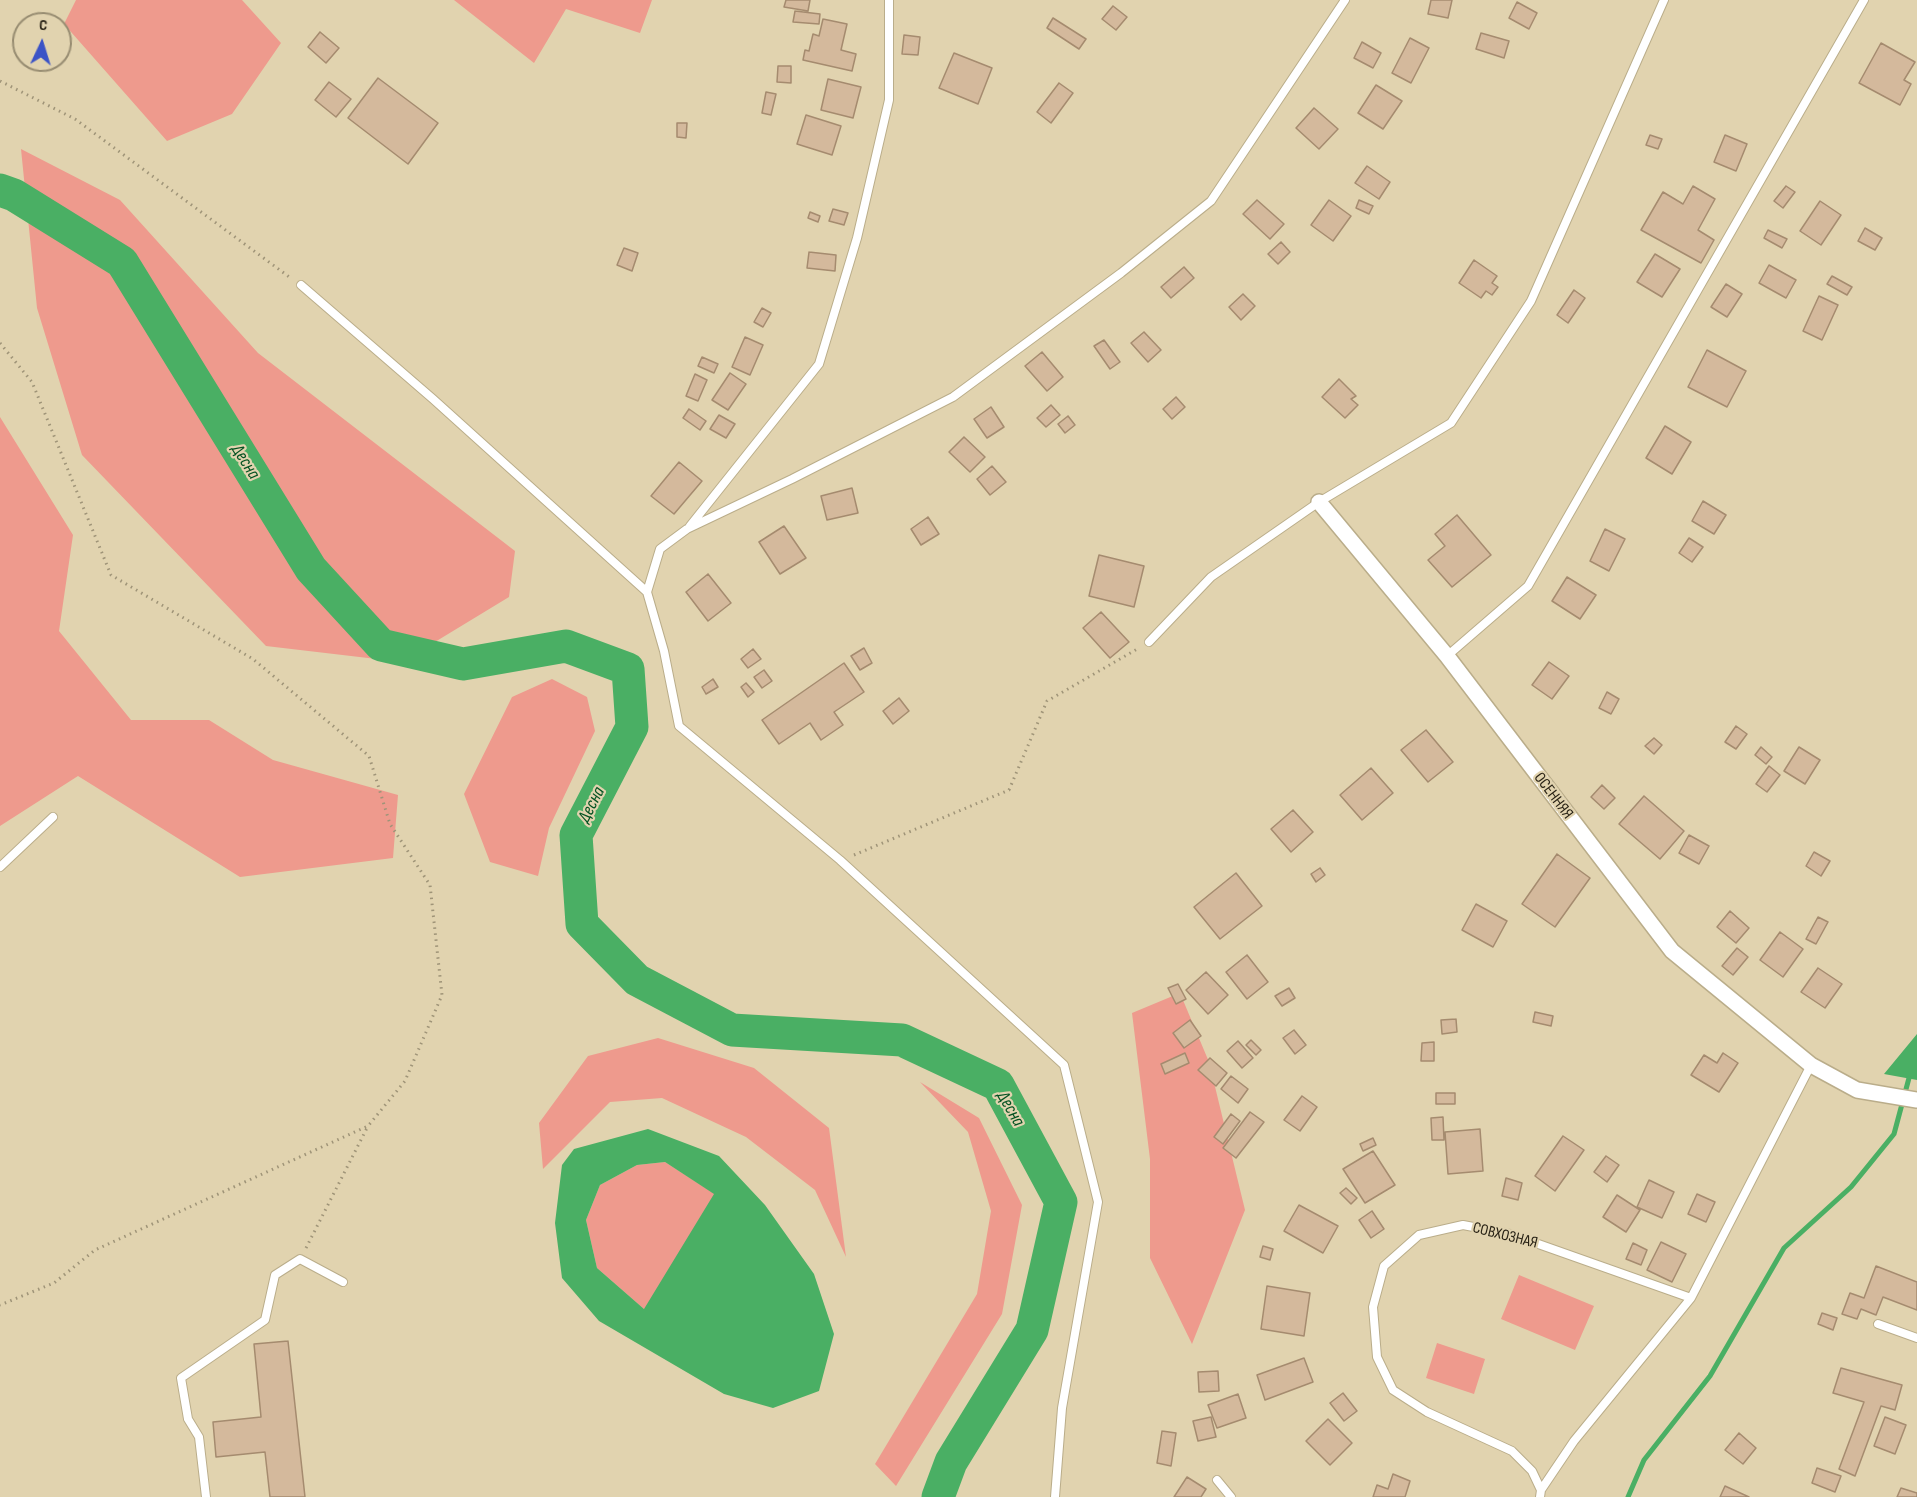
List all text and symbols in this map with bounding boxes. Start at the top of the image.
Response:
north arrow [12,12,72,72]
text: С [38,16,48,35]
water label: Десна [226,441,264,483]
street label: ОСЕННЯЯ [1529,769,1577,823]
water label: Десна [574,784,610,826]
water label: Десна [991,1088,1029,1130]
street label: СОВХОЗНАЯ [1471,1219,1539,1253]

